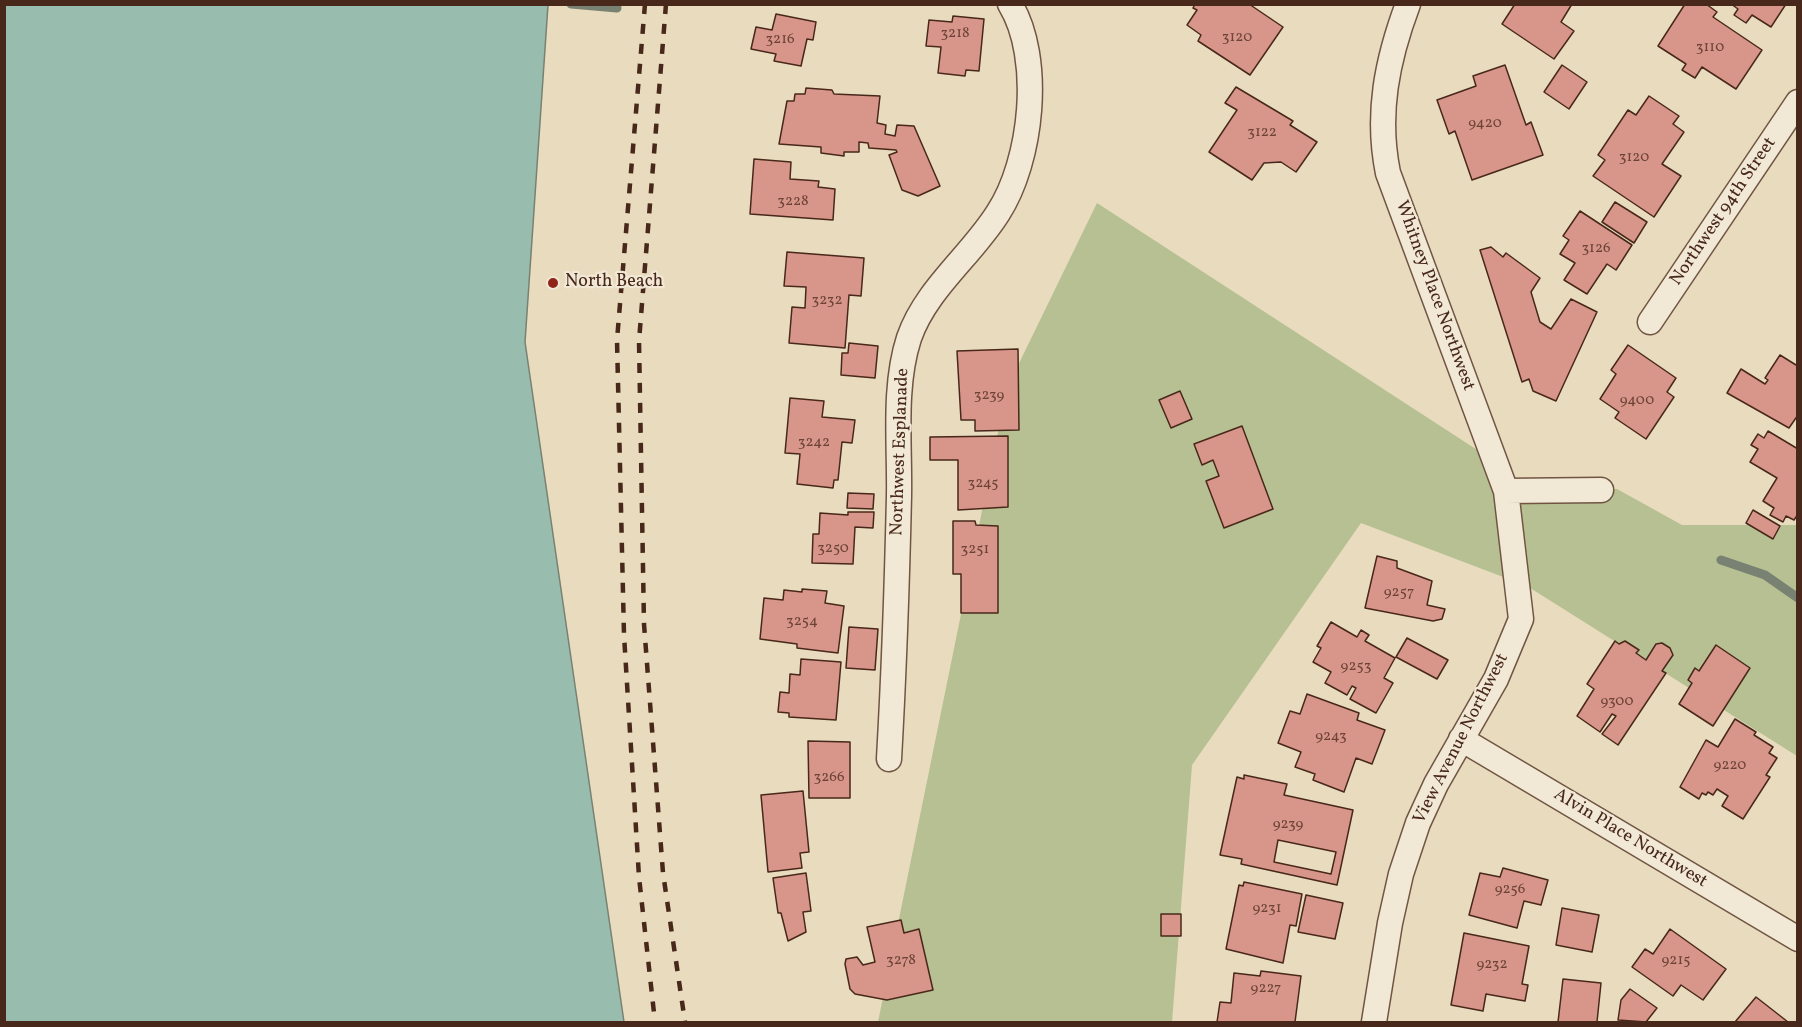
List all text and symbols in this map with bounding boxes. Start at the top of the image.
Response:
house number: 3218 [940,25,970,43]
house number: 3120 [1222,29,1252,47]
house number: 3216 [765,31,795,49]
house number: 3110 [1696,39,1724,57]
house number: 9420 [1468,115,1502,133]
house number: 3122 [1247,124,1277,142]
street label: Northwest 94th Street [1666,134,1782,290]
house number: 3120 [1619,149,1649,167]
house number: 3228 [777,193,809,211]
street label: Whitney Place Northwest [1390,198,1478,394]
house number: 3126 [1581,240,1611,258]
place label: North Beach [565,272,663,294]
marker: North Beach [546,276,560,290]
house number: 3232 [811,292,843,310]
street label: Northwest Esplanade [887,368,915,536]
house number: 3239 [974,387,1004,405]
house number: 9400 [1620,392,1654,410]
house number: 3242 [798,434,830,452]
house number: 3245 [967,475,999,493]
house number: 3250 [817,540,849,558]
house number: 3251 [961,541,989,559]
house number: 9257 [1384,584,1414,602]
house number: 3254 [786,613,818,631]
street label: View Avenue Northwest [1410,650,1514,828]
house number: 9253 [1341,658,1371,676]
house number: 9300 [1600,693,1634,711]
house number: 9243 [1315,728,1347,746]
house number: 9220 [1714,757,1746,775]
house number: 3266 [814,769,844,787]
street label: Alvin Place Northwest [1549,785,1711,893]
house number: 9239 [1273,816,1303,834]
house number: 9256 [1495,881,1525,899]
house number: 9231 [1253,900,1281,918]
house number: 3278 [886,952,916,970]
house number: 9215 [1662,952,1690,970]
house number: 9232 [1476,956,1508,974]
house number: 9227 [1251,980,1281,998]

